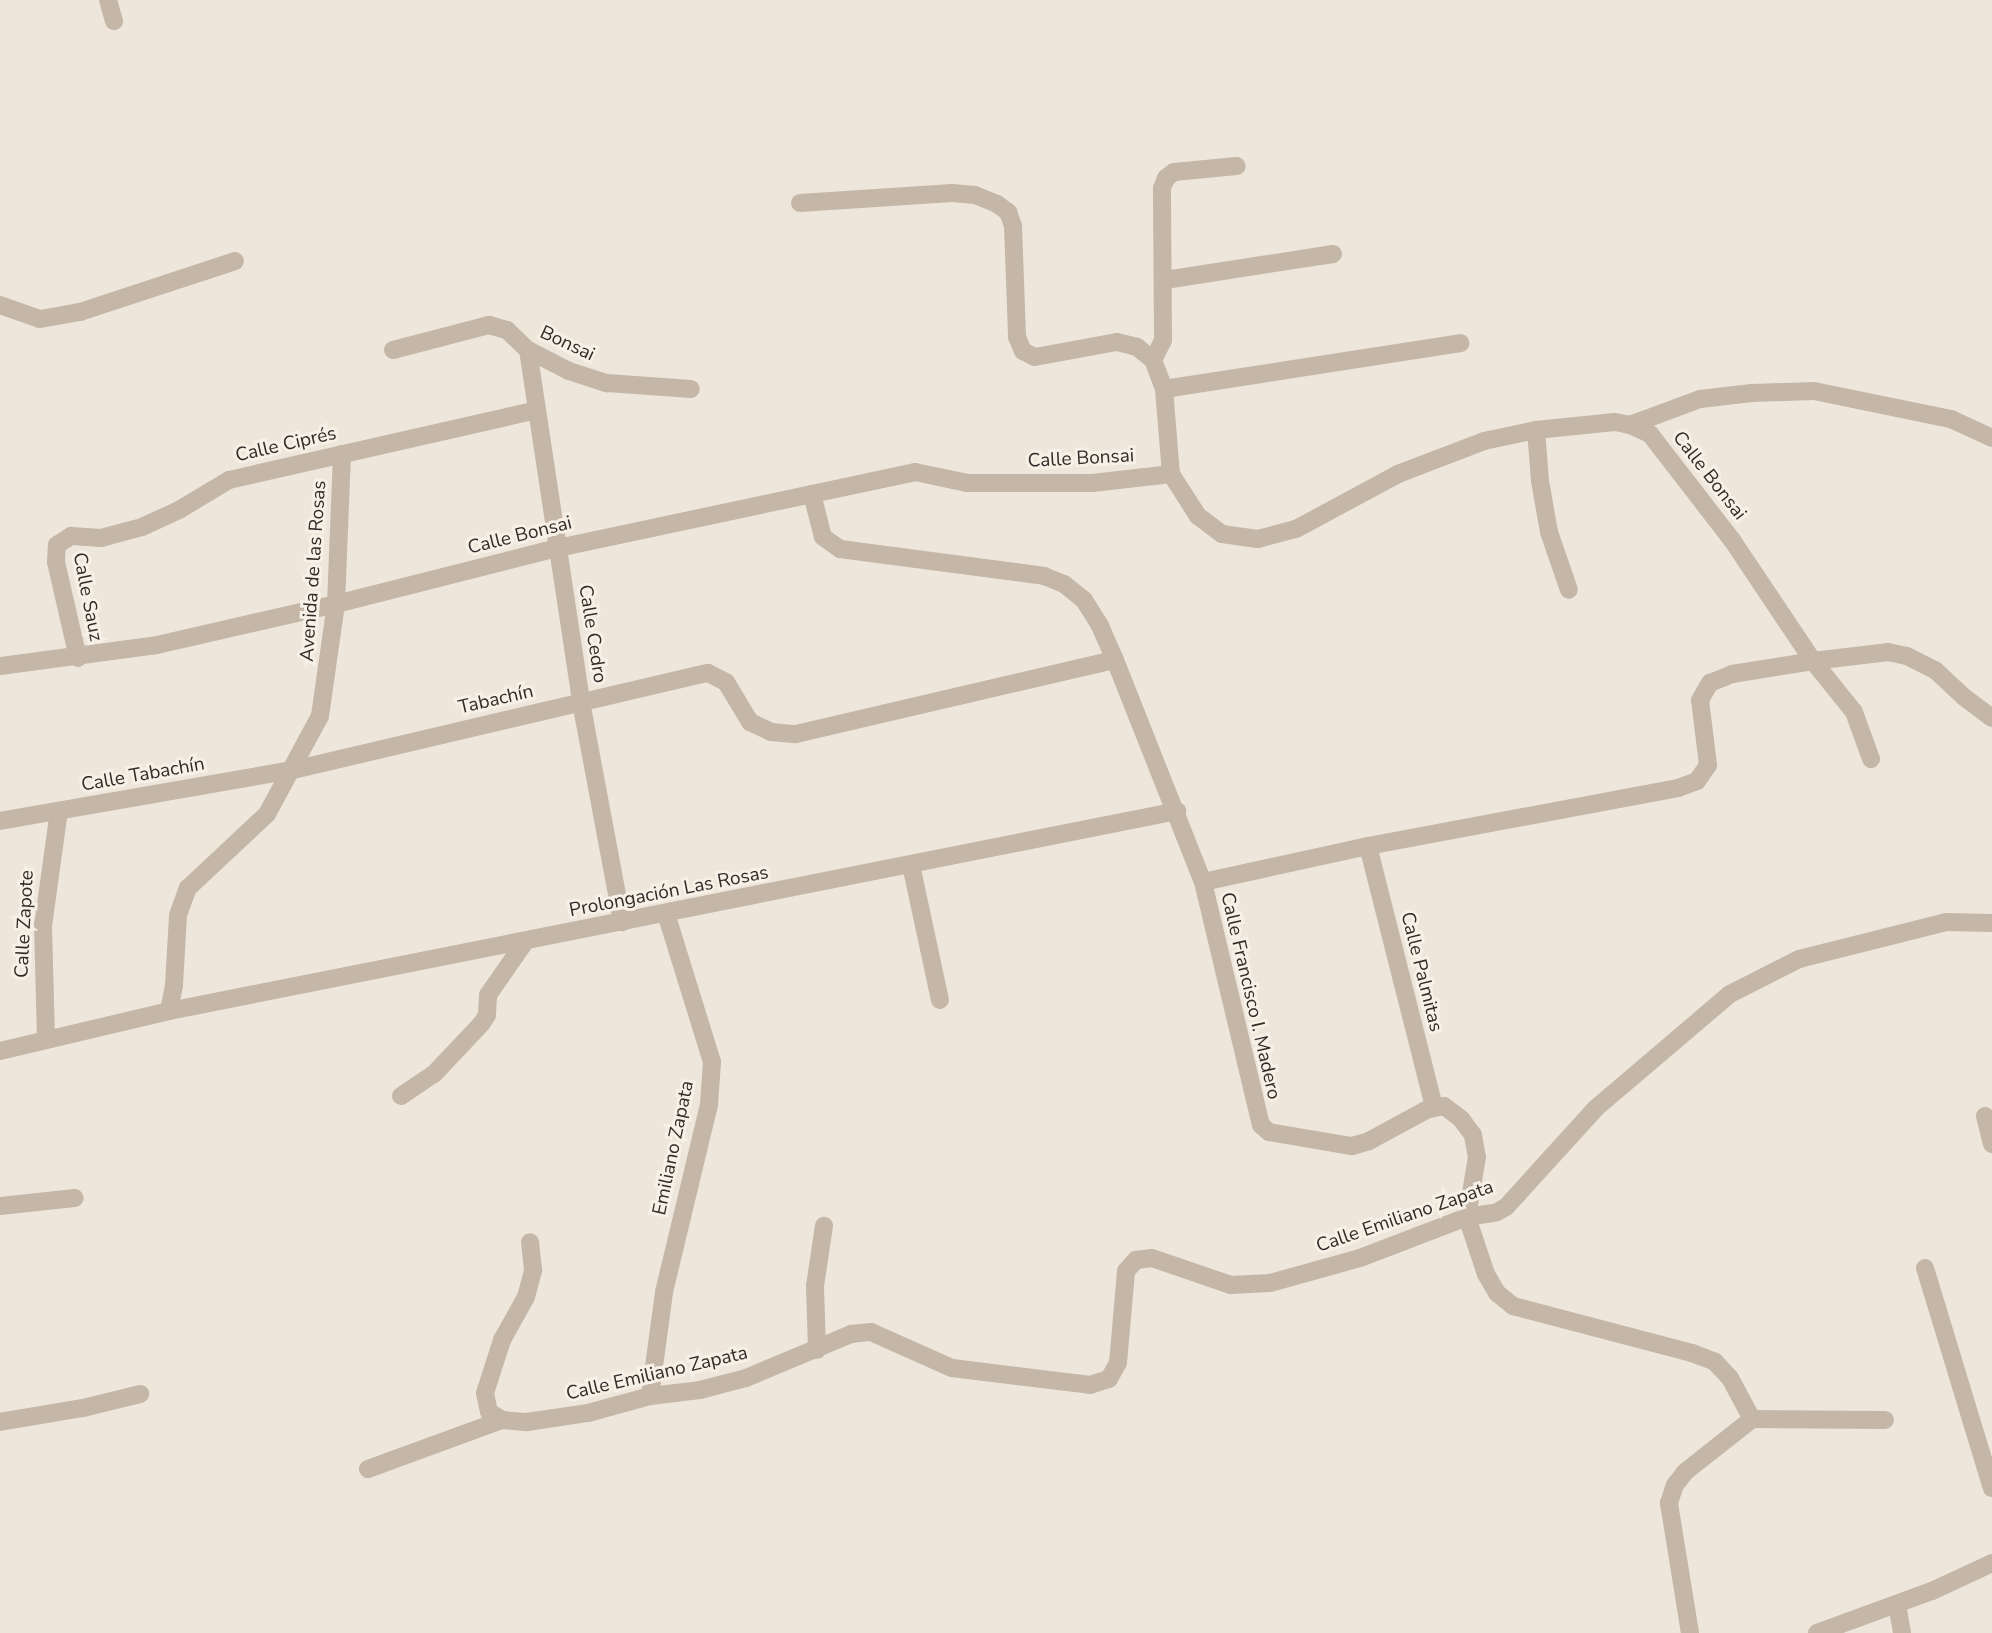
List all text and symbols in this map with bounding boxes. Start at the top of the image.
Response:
street label: Bonsai [536,321,598,367]
street label: Calle Ciprés [233,422,339,468]
street label: Calle Bonsai [1667,427,1751,525]
street label: Calle Bonsai [1027,445,1135,473]
street label: Avenida de las Rosas [296,480,332,662]
street label: Calle Bonsai [466,512,574,560]
street label: Calle Sauz [67,551,107,643]
street label: Calle Cedro [573,583,611,685]
street label: Tabachín [456,680,536,720]
street label: Calle Tabachín [80,753,206,797]
street label: Prolongación Las Rosas [567,861,771,923]
street label: Calle Zapote [11,869,39,979]
street label: Calle Francisco I. Madero [1215,890,1285,1102]
street label: Calle Palmitas [1395,910,1447,1034]
street label: Emiliano Zapata [649,1079,699,1217]
street label: Calle Emiliano Zapata [1313,1176,1497,1258]
street label: Calle Emiliano Zapata [564,1342,750,1406]

